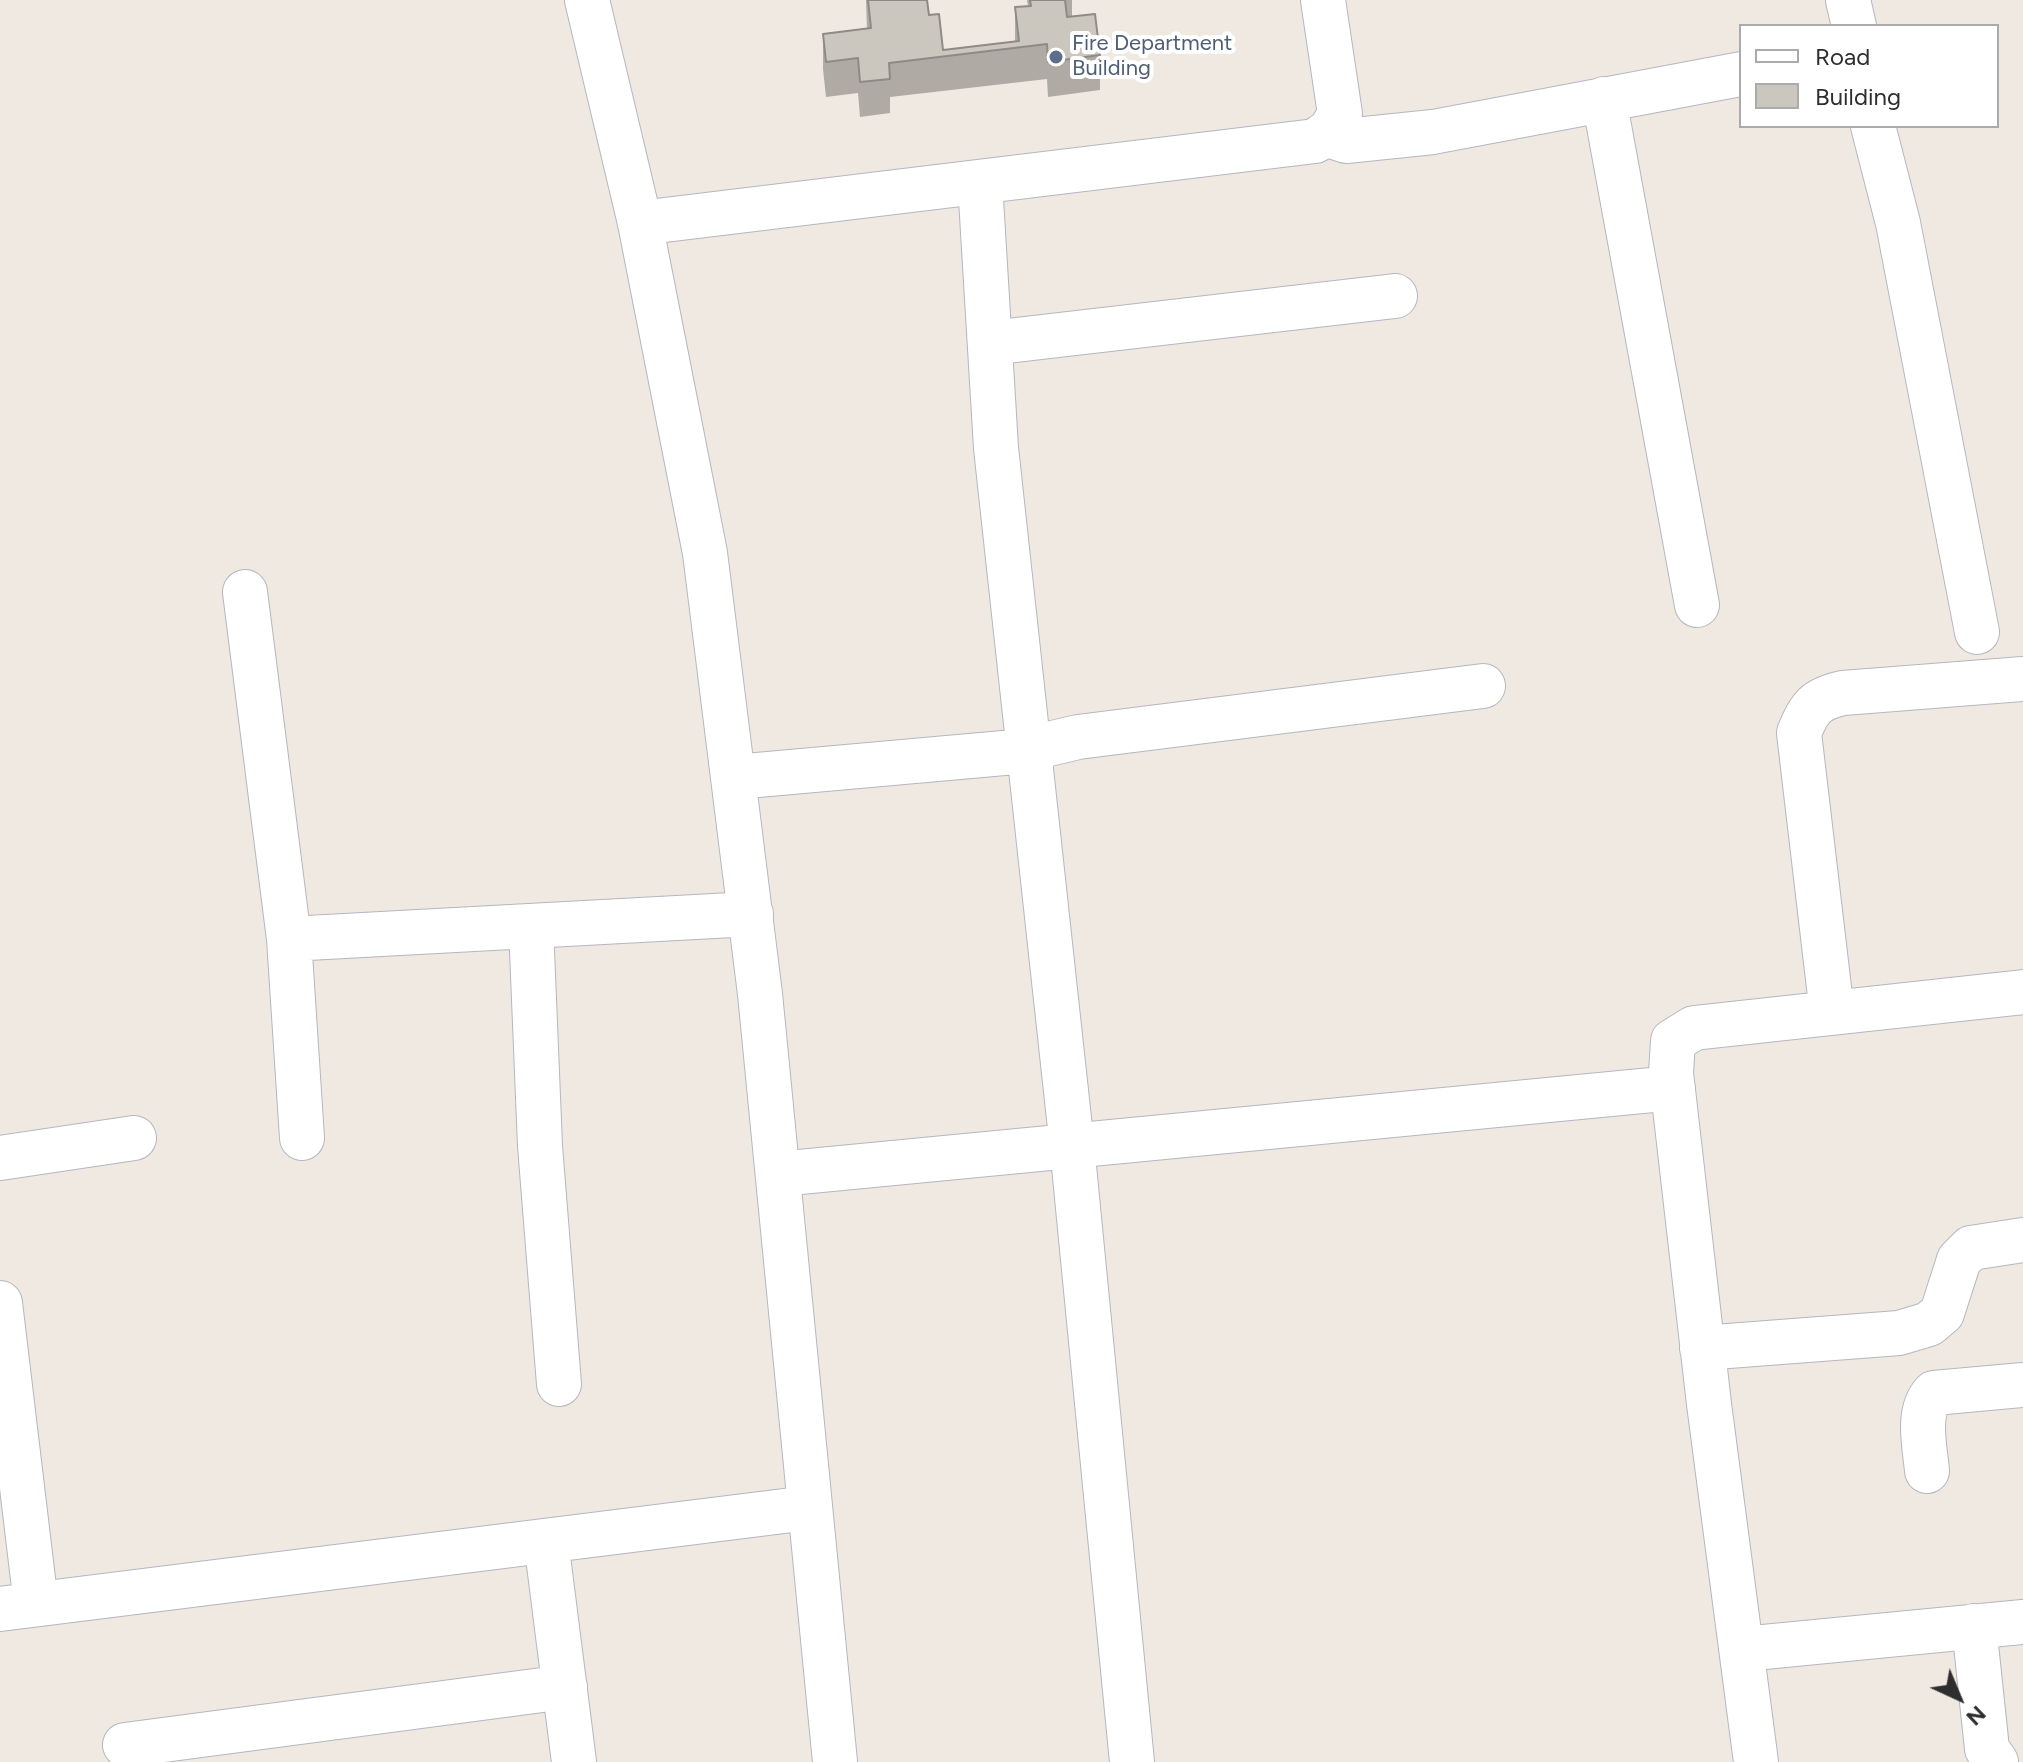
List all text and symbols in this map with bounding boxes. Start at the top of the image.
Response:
legend [1739,24,1999,128]
place label: Fire Department Building [1072,31,1232,82]
text: Road [1815,42,1870,71]
marker: Fire Department Building [1047,48,1065,66]
text: Building [1815,82,1901,111]
north arrow [1919,1658,1999,1738]
text: N [1961,1700,1992,1731]

